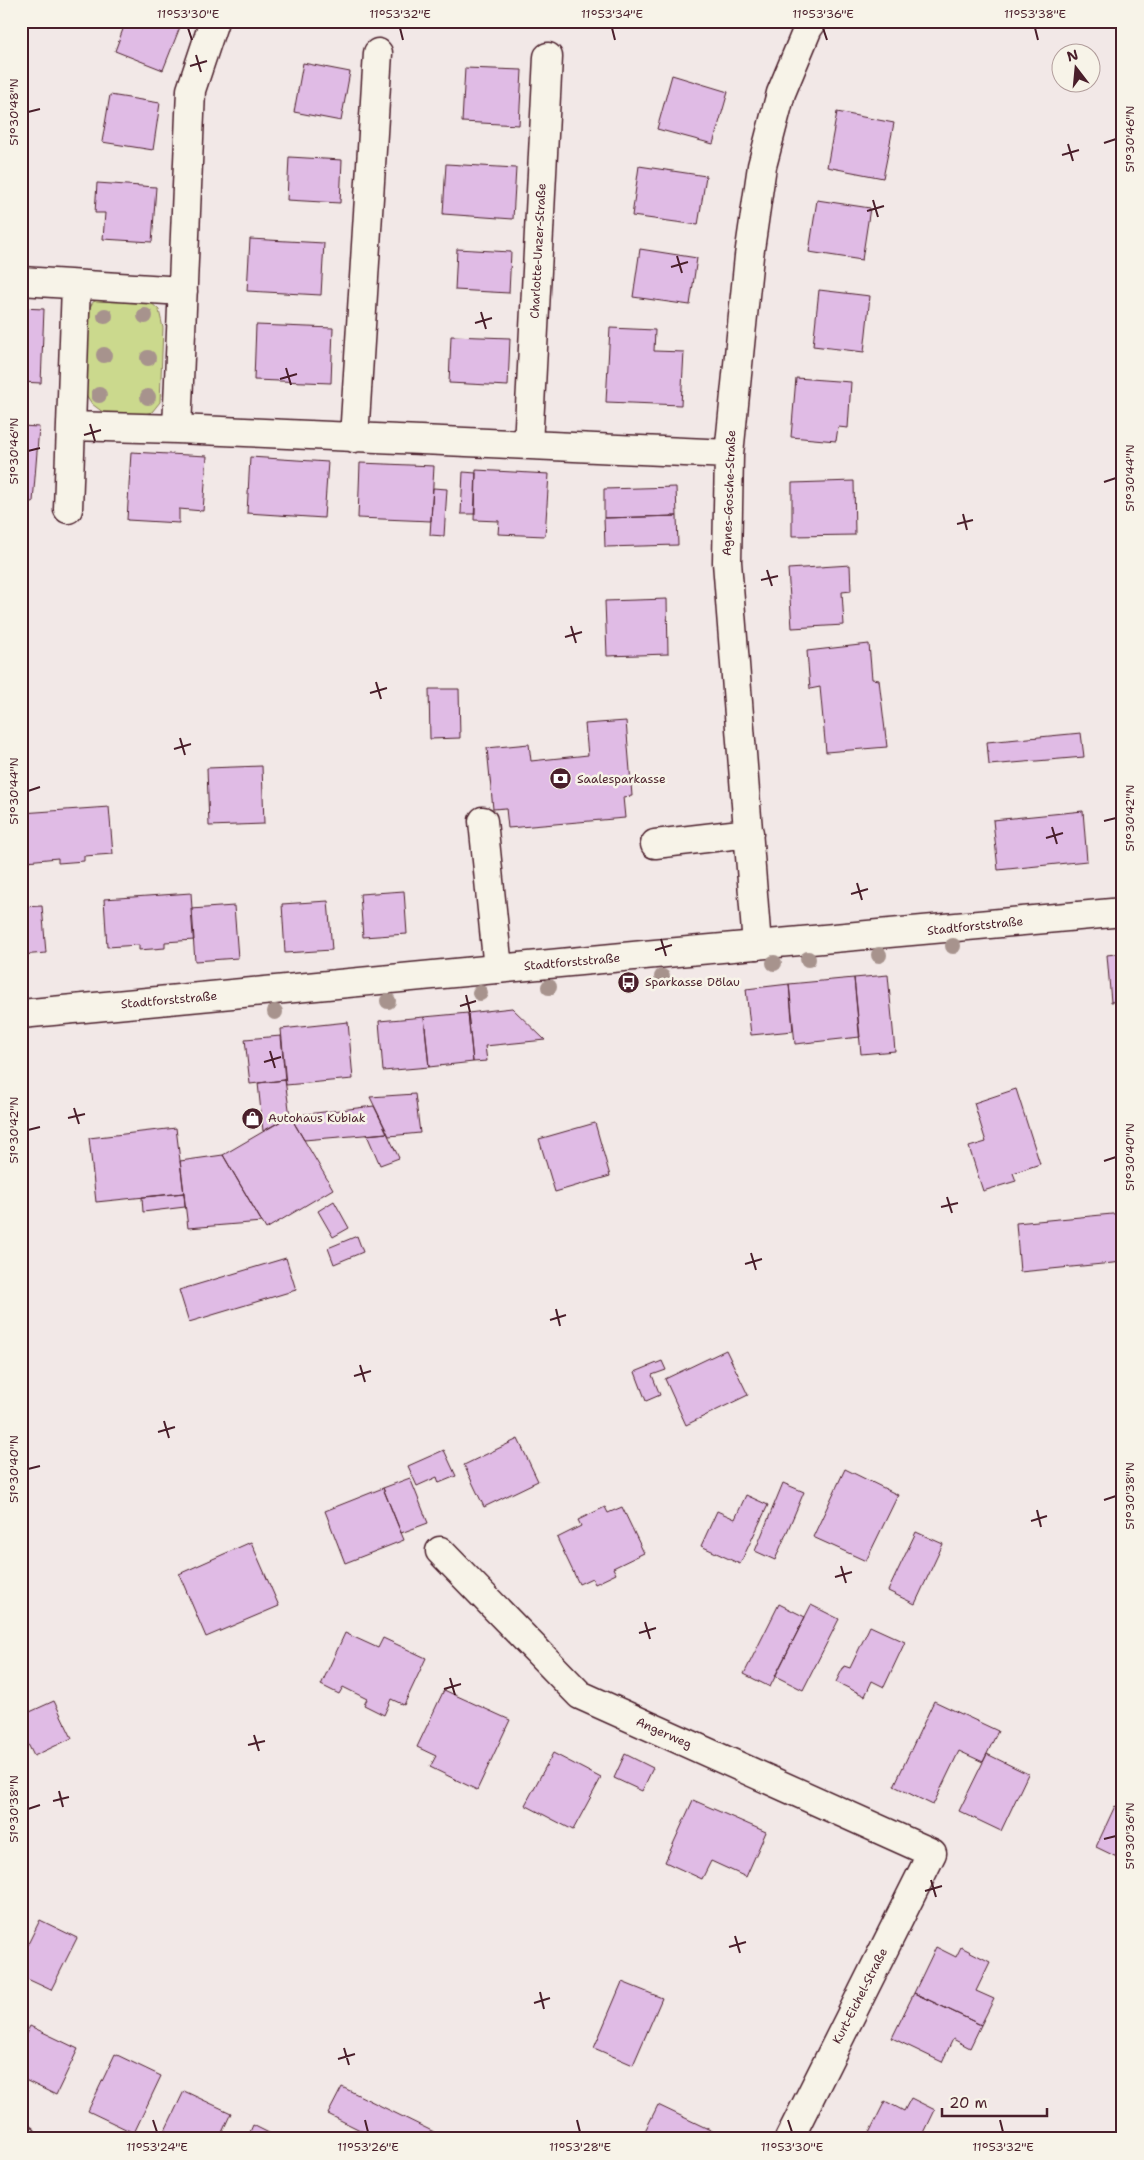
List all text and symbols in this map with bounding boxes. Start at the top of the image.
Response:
text: 11°53'30"E [157,6,219,22]
text: 11°53'32"E [369,6,431,22]
text: 11°53'34"E [581,6,643,22]
text: 11°53'36"E [792,6,854,22]
text: 11°53'38"E [1004,6,1066,22]
north arrow [1052,42,1102,92]
text: N [1065,45,1080,66]
text: 51°30'48"N [6,78,22,146]
text: 51°30'46"N [1122,105,1138,173]
street label: Charlotte-Unzer-Straße [526,183,550,319]
text: 51°30'46"N [6,417,22,485]
street label: Agnes-Gosche-Straße [719,430,739,556]
text: 51°30'44"N [1122,444,1138,512]
text: 51°30'44"N [6,757,22,825]
bank icon: Saalesparkasse [549,767,573,791]
place label: Saalesparkasse [577,771,666,787]
text: 51°30'42"N [1122,785,1138,852]
street label: Stadtforststraße [926,913,1024,939]
street label: Stadtforststraße [523,950,621,974]
bus stop icon: Sparkasse Dölau [617,970,641,994]
place label: Sparkasse Dölau [645,974,740,990]
street label: Stadtforststraße [120,988,218,1012]
text: 51°30'42"N [6,1097,22,1164]
shop icon: Autohaus Kubiak [240,1106,264,1130]
place label: Autohaus Kubiak [268,1110,366,1126]
text: 51°30'40"N [1122,1123,1138,1191]
text: 51°30'40"N [6,1435,22,1503]
text: 51°30'38"N [1122,1462,1138,1530]
street label: Angerweg [634,1714,694,1752]
text: 51°30'38"N [6,1775,22,1843]
text: 51°30'36"N [1122,1802,1138,1870]
street label: Kurt-Eichel-Straße [829,1945,891,2047]
scale bar [942,2085,1046,2117]
text: 20 m [949,2093,988,2113]
text: 11°53'24"E [126,2139,188,2155]
text: 11°53'26"E [337,2139,399,2155]
text: 11°53'28"E [549,2139,611,2155]
text: 11°53'30"E [761,2139,823,2155]
text: 11°53'32"E [972,2139,1034,2155]

